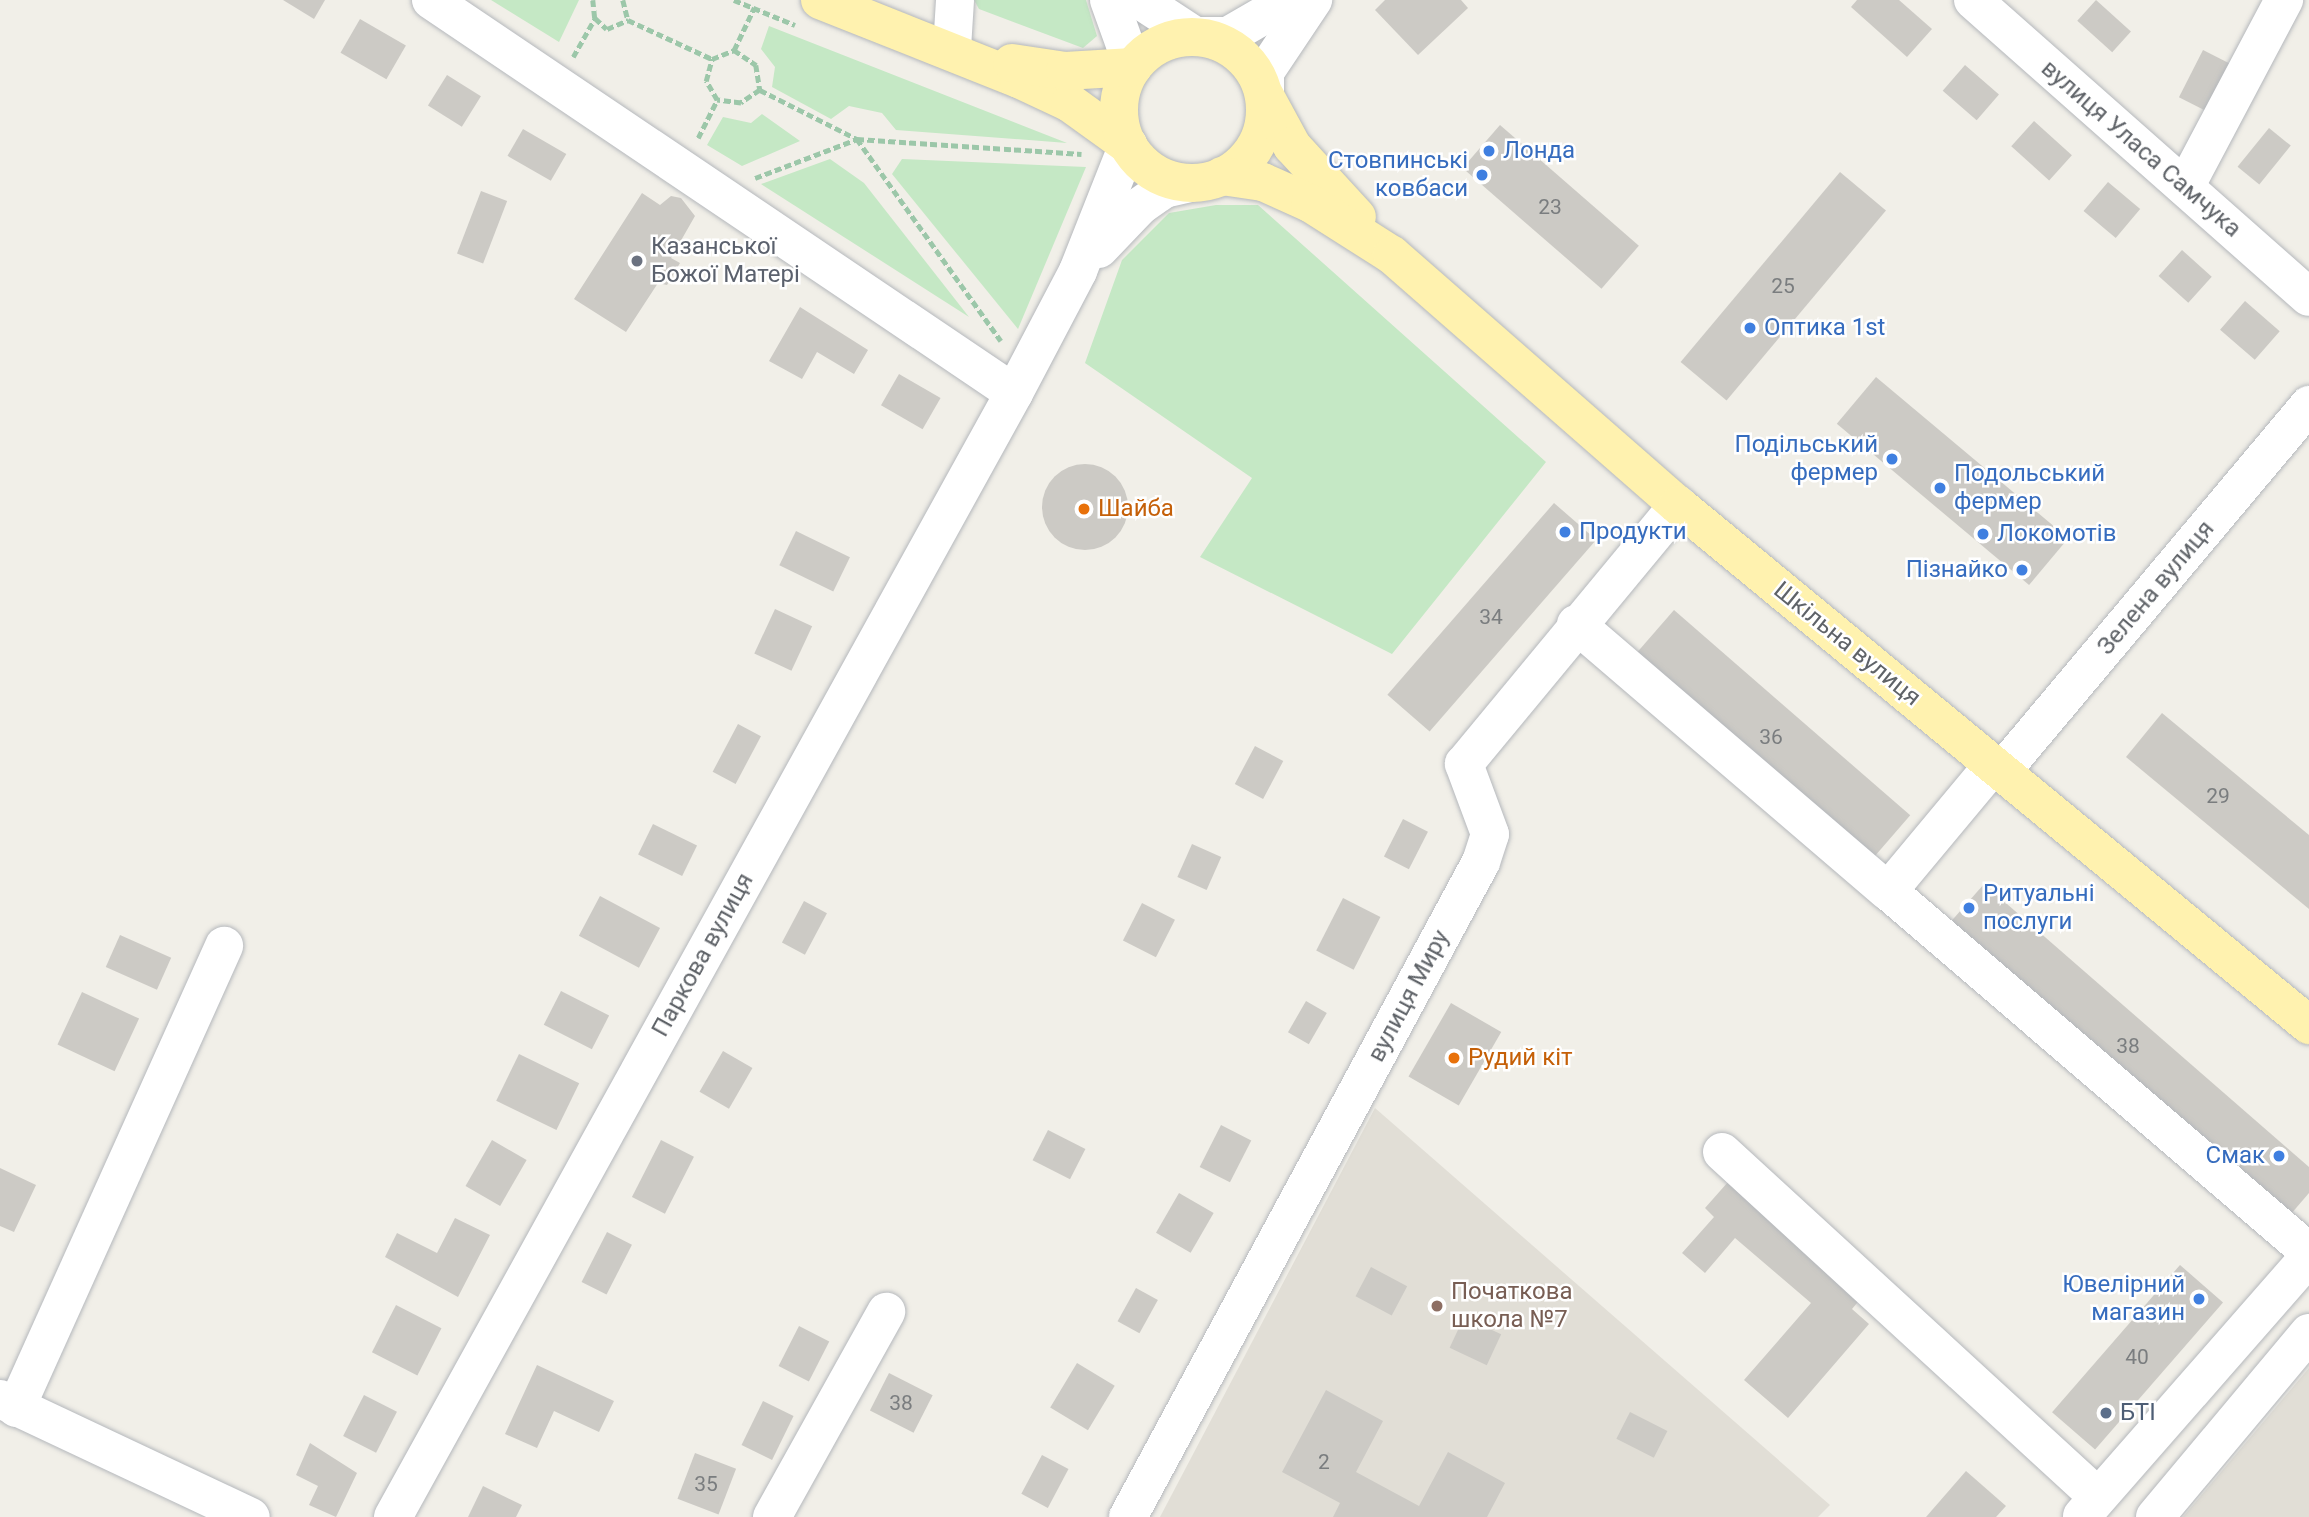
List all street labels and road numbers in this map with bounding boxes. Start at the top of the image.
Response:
street label: вулиця Уласа Самчука [2035,54,2247,244]
street label: Зелена вулиця [2092,515,2220,661]
street label: Шкільна вулиця [1768,576,1926,712]
street label: Паркова вулиця [646,868,760,1042]
street label: вулиця Миру [1362,925,1456,1067]

